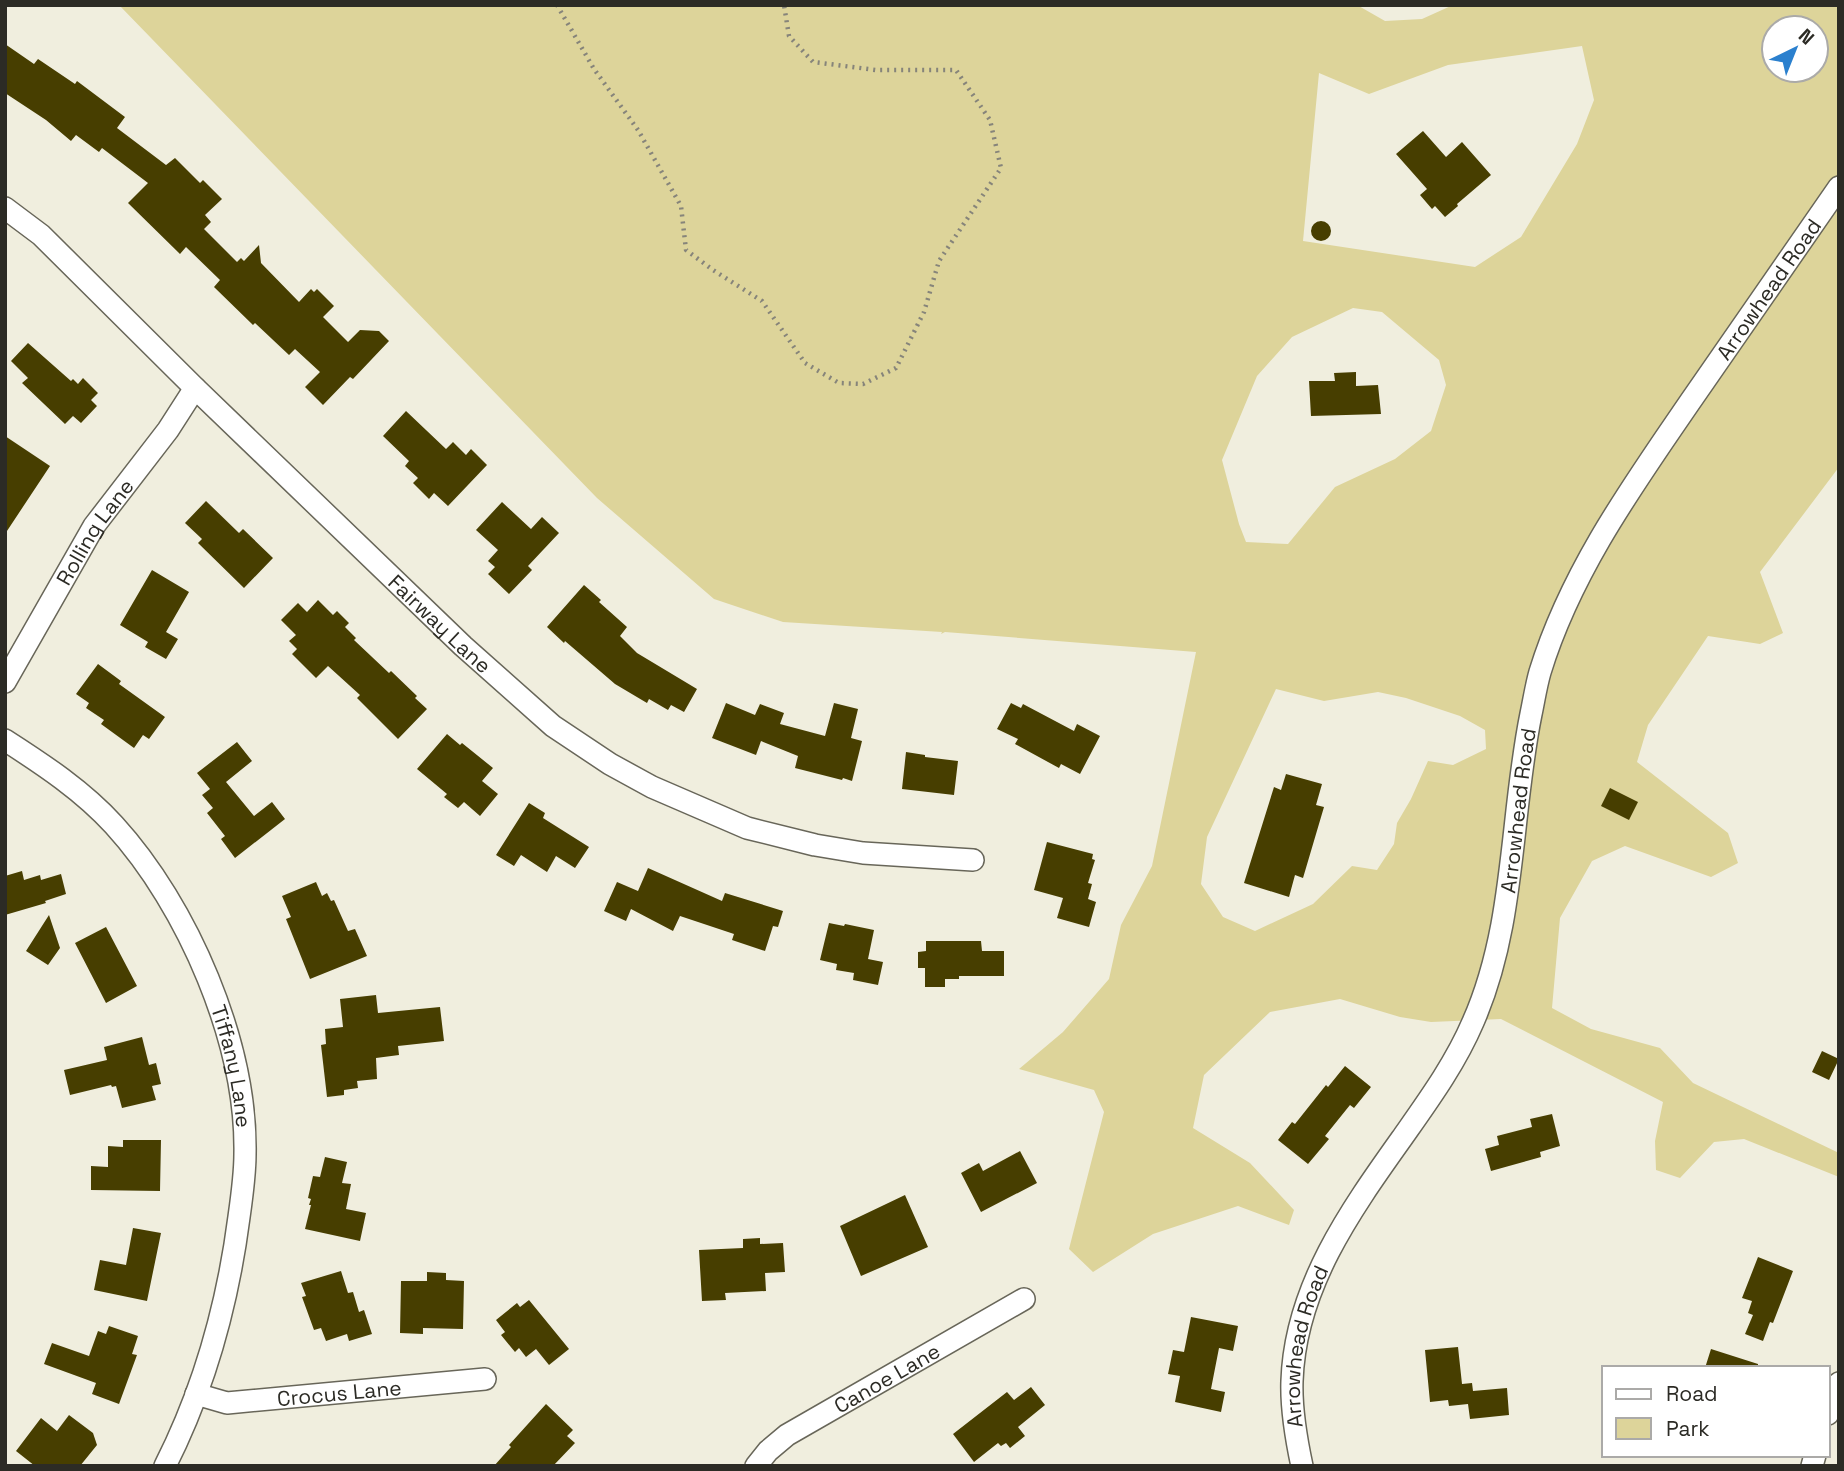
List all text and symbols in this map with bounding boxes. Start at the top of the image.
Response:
north arrow [1760,14,1830,84]
text: N [1793,23,1819,50]
street label: Arrowhead Road [1710,213,1827,365]
street label: Rolling Lane [50,473,139,590]
street label: Fairway Lane [383,568,497,679]
street label: Arrowhead Road [1494,726,1542,895]
street label: Tiffany Lane [206,1001,258,1129]
street label: Arrowhead Road [1278,1261,1334,1429]
street label: Canoe Lane [829,1337,945,1419]
legend [1602,1366,1830,1457]
street label: Crocus Lane [276,1373,403,1412]
text: Road [1666,1380,1718,1407]
text: Park [1666,1415,1710,1442]

